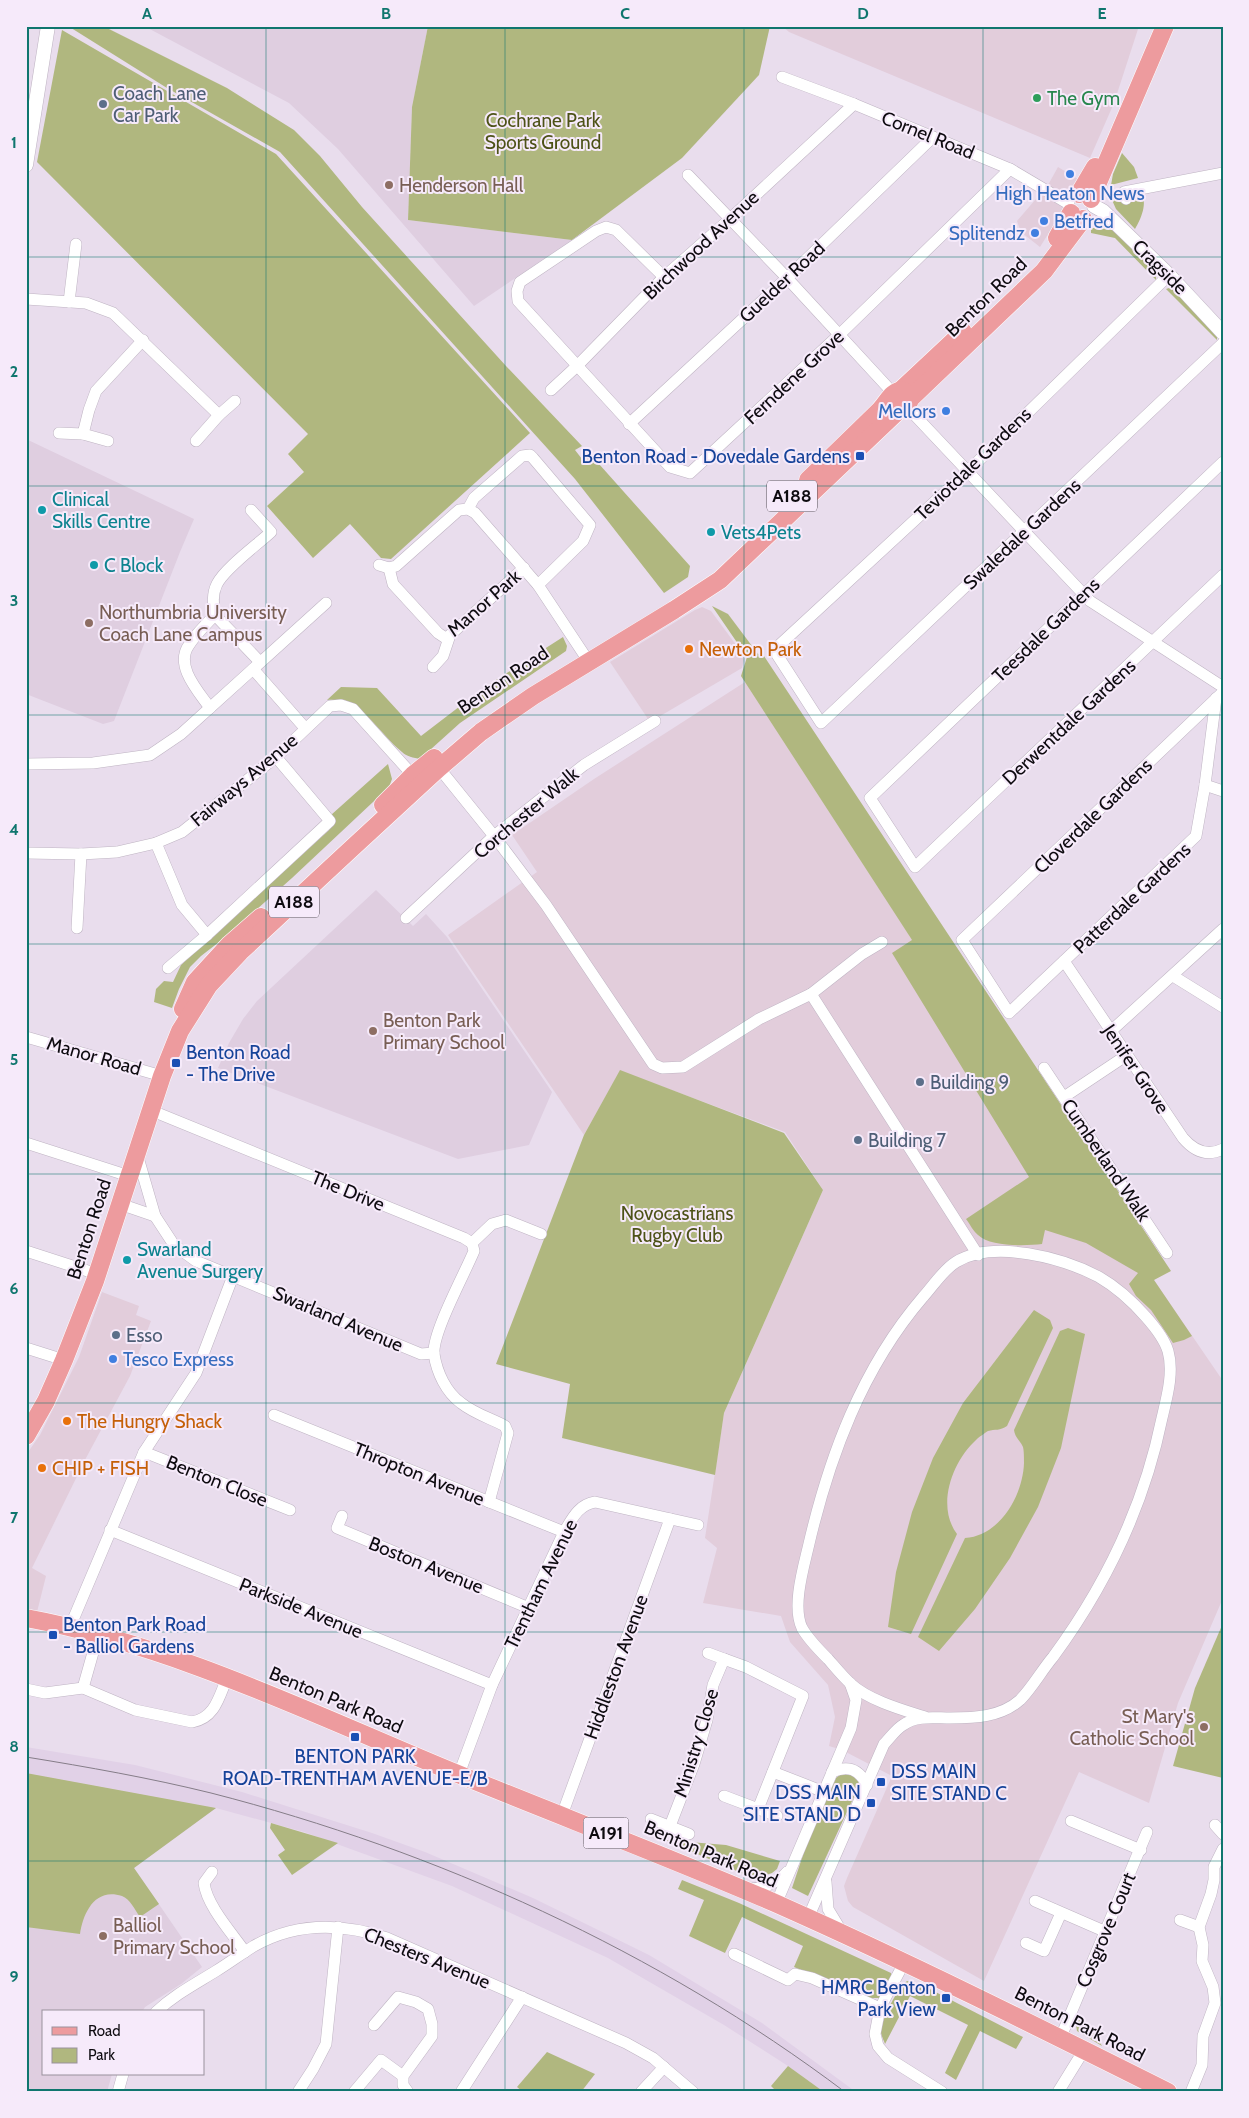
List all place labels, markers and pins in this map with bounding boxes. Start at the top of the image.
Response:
place label: Coach Lane Car Park [113,82,206,127]
place label: The Gym [1047,87,1120,110]
marker: The Gym [1031,92,1043,104]
marker: Coach Lane Car Park [97,98,109,110]
marker: High Heaton News [1064,168,1076,180]
place label: Henderson Hall [399,174,524,197]
marker: Henderson Hall [383,179,395,191]
place label: High Heaton News [995,182,1145,205]
place label: Betfred [1054,210,1114,233]
marker: Betfred [1038,215,1050,227]
place label: Splitendz [949,222,1025,245]
marker: Splitendz [1029,227,1041,239]
place label: Mellors [878,400,936,423]
marker: Mellors [940,405,952,417]
place label: Benton Road - Dovedale Gardens [582,445,850,468]
marker: Benton Road - Dovedale Gardens [854,450,866,462]
place label: Clinical Skills Centre [52,488,150,533]
marker: Clinical Skills Centre [36,504,48,516]
place label: Vets4Pets [721,521,801,544]
marker: Vets4Pets [705,526,717,538]
place label: C Block [104,554,164,577]
marker: C Block [88,559,100,571]
place label: Northumbria University Coach Lane Campus [99,601,287,646]
marker: Northumbria University Coach Lane Campus [83,617,95,629]
place label: Newton Park [699,638,802,661]
marker: Newton Park [683,643,695,655]
place label: Benton Park Primary School [383,1009,505,1054]
marker: Benton Park Primary School [367,1025,379,1037]
place label: Benton Road - The Drive [186,1041,290,1086]
marker: Benton Road - The Drive [170,1057,182,1069]
place label: Building 9 [930,1071,1009,1094]
marker: Building 9 [914,1076,926,1088]
place label: Building 7 [868,1129,947,1152]
marker: Building 7 [852,1134,864,1146]
place label: Swarland Avenue Surgery [137,1238,264,1283]
marker: Swarland Avenue Surgery [121,1254,133,1266]
place label: Esso [126,1324,163,1347]
marker: Esso [110,1329,122,1341]
place label: Tesco Express [123,1348,234,1371]
marker: Tesco Express [107,1353,119,1365]
place label: The Hungry Shack [77,1410,222,1433]
marker: The Hungry Shack [61,1415,73,1427]
place label: CHIP + FISH [52,1457,149,1480]
marker: CHIP + FISH [36,1462,48,1474]
place label: Benton Park Road - Balliol Gardens [63,1613,206,1658]
marker: Benton Park Road - Balliol Gardens [47,1629,59,1641]
place label: St Mary's Catholic School [1069,1705,1195,1750]
marker: St Mary's Catholic School [1198,1721,1210,1733]
marker: BENTON PARK ROAD-TRENTHAM AVENUE-E/B [349,1731,361,1743]
place label: BENTON PARK ROAD-TRENTHAM AVENUE-E/B [222,1745,488,1790]
place label: DSS MAIN SITE STAND C [891,1760,1007,1805]
marker: DSS MAIN SITE STAND C [875,1776,887,1788]
place label: DSS MAIN SITE STAND D [743,1781,861,1826]
marker: DSS MAIN SITE STAND D [865,1797,877,1809]
place label: Balliol Primary School [113,1914,235,1959]
marker: Balliol Primary School [97,1930,109,1942]
place label: HMRC Benton Park View [821,1976,936,2021]
marker: HMRC Benton Park View [940,1992,952,2004]

